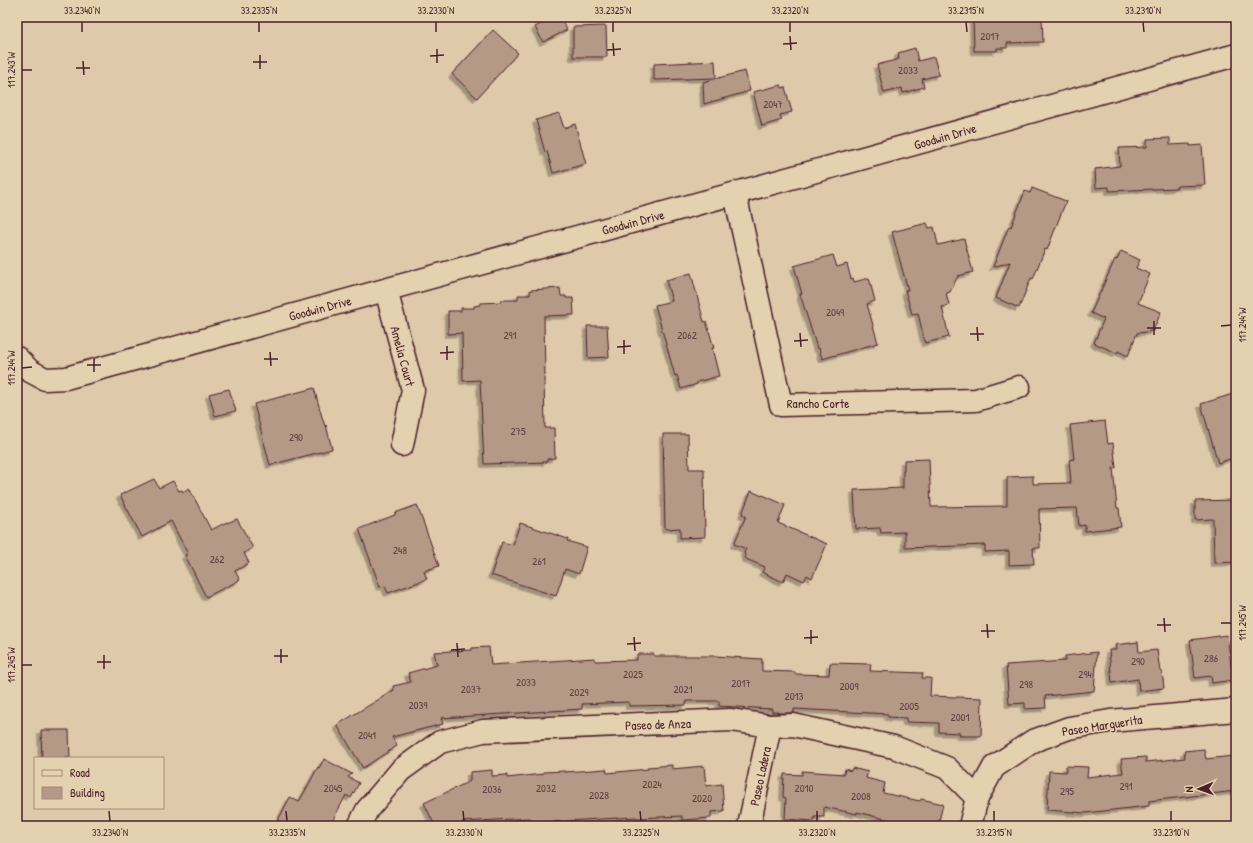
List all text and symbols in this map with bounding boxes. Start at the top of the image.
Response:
text: 33.2340°N [64,4,100,17]
text: 33.2335°N [241,4,277,17]
text: 33.2330°N [418,4,454,17]
text: 33.2325°N [595,4,631,17]
text: 33.2320°N [771,4,809,17]
text: 33.2315°N [948,4,984,17]
text: 33.2310°N [1125,4,1161,17]
house number: 2017 [980,29,1000,43]
text: 117.243°W [5,51,18,88]
house number: 2033 [898,63,918,77]
house number: 2047 [763,97,783,111]
street label: Goodwin Drive [912,119,978,153]
street label: Goodwin Drive [600,205,666,239]
street label: Goodwin Drive [287,291,353,325]
house number: 2049 [826,305,844,319]
text: 117.244°W [1236,307,1249,343]
street label: Amelia Court [386,324,420,389]
house number: 291 [503,328,517,342]
house number: 2062 [677,328,697,342]
text: 117.244°W [5,350,18,386]
street label: Rancho Corte [787,394,849,412]
house number: 275 [510,424,526,438]
house number: 290 [289,430,303,444]
house number: 248 [393,543,407,557]
house number: 262 [210,552,224,566]
house number: 261 [532,554,546,568]
text: 117.245°W [1236,604,1249,641]
text: 117.245°W [5,646,18,683]
house number: 286 [1204,651,1219,665]
house number: 290 [1131,654,1145,668]
house number: 2025 [623,667,643,681]
house number: 294 [1078,667,1092,681]
house number: 2033 [516,675,536,689]
house number: 2017 [731,676,751,690]
house number: 298 [1019,677,1033,691]
house number: 2009 [839,679,859,693]
house number: 2037 [461,682,481,696]
house number: 2021 [673,682,693,696]
house number: 2029 [569,685,589,699]
house number: 2013 [785,689,804,703]
house number: 2039 [408,698,428,712]
house number: 2005 [899,699,919,713]
house number: 2001 [951,710,970,724]
street label: Paseo Marguerita [1060,710,1144,740]
street label: Paseo de Anza [625,714,691,734]
house number: 2041 [358,728,376,742]
street label: Paseo Ladera [745,745,775,807]
legend [34,757,164,809]
text: Road [70,764,90,781]
north arrow [1179,769,1219,809]
house number: 2024 [642,777,662,791]
house number: 291 [1119,779,1133,793]
house number: 2045 [324,781,343,795]
house number: 2032 [536,781,556,795]
house number: 2010 [795,781,814,795]
house number: 2036 [482,782,502,796]
text: Building [70,784,105,801]
house number: 295 [1060,784,1074,798]
text: N [1182,786,1196,793]
house number: 2028 [589,788,609,802]
house number: 2008 [851,789,871,803]
house number: 2020 [692,791,712,805]
text: 33.2340°N [92,826,128,839]
text: 33.2335°N [269,826,305,839]
text: 33.2330°N [446,826,482,839]
text: 33.2325°N [623,826,659,839]
text: 33.2320°N [798,826,836,839]
text: 33.2315°N [976,826,1012,839]
text: 33.2310°N [1153,826,1189,839]

